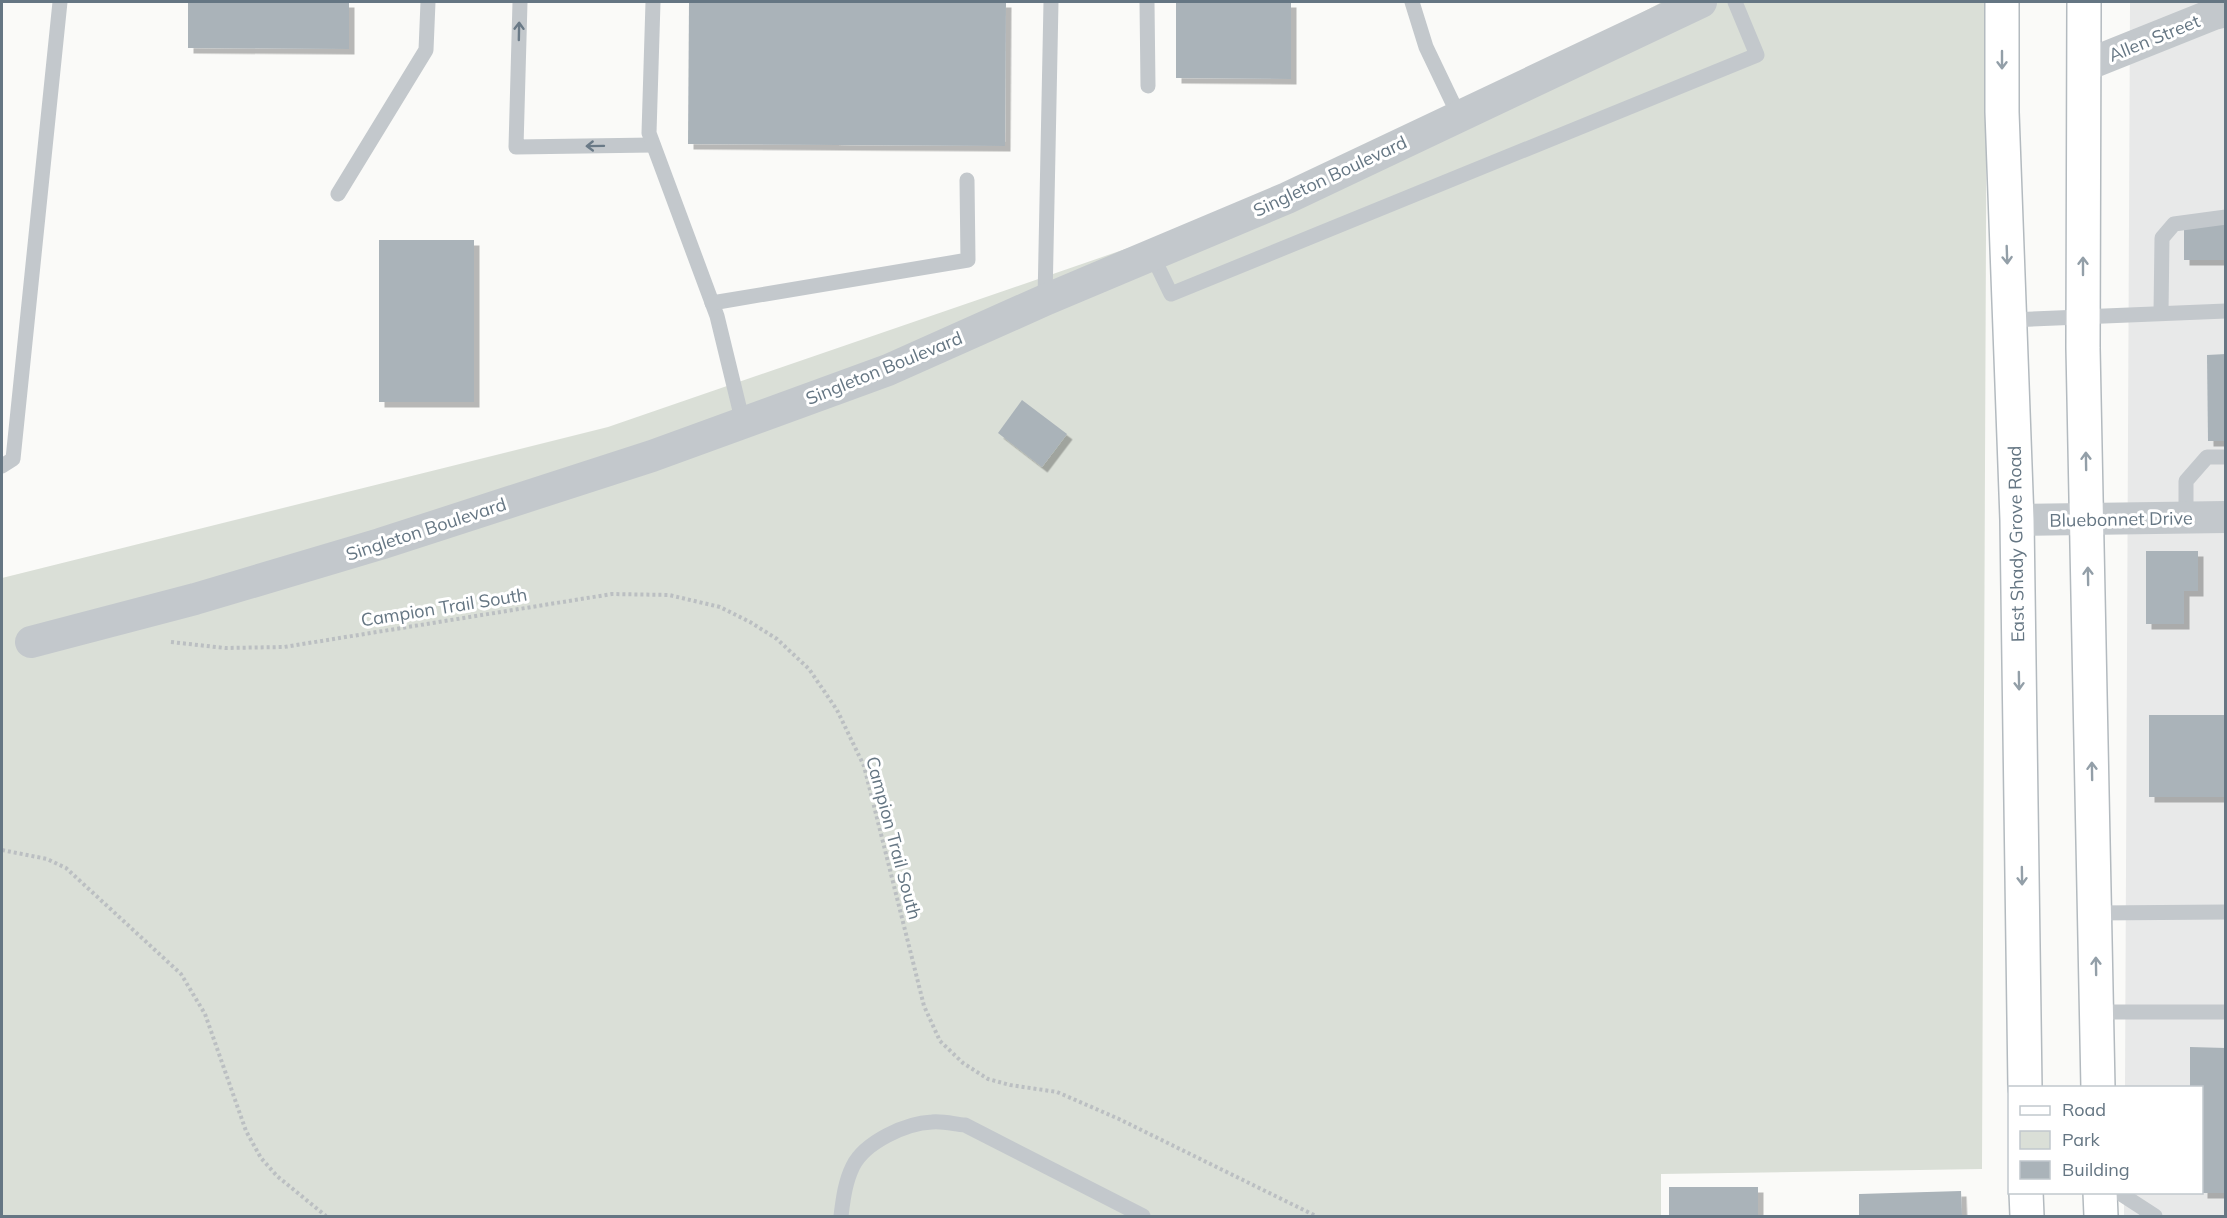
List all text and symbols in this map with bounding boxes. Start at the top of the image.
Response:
street label: Allen Street [2105,9,2203,67]
one-way arrow [513,22,525,42]
one-way arrow [1996,50,2008,69]
street label: Singleton Boulevard [1249,130,1411,222]
one-way arrow [585,140,605,152]
one-way arrow [2001,244,2013,264]
one-way arrow [2078,256,2089,276]
street label: Singleton Boulevard [802,326,966,410]
street label: East Shady Grove Road [2003,446,2029,642]
one-way arrow [2080,451,2092,471]
street label: Singleton Boulevard [343,492,509,566]
street label: Bluebonnet Drive [2049,506,2193,532]
one-way arrow [2083,567,2094,587]
street label: Campion Trail South [359,583,529,631]
one-way arrow [2013,670,2025,690]
street label: Campion Trail South [861,754,927,922]
one-way arrow [2086,762,2098,782]
one-way arrow [2016,865,2028,885]
one-way arrow [2090,957,2102,977]
legend [2008,1086,2203,1194]
text: Road [2062,1098,2106,1121]
text: Park [2062,1128,2101,1151]
text: Building [2062,1158,2130,1181]

